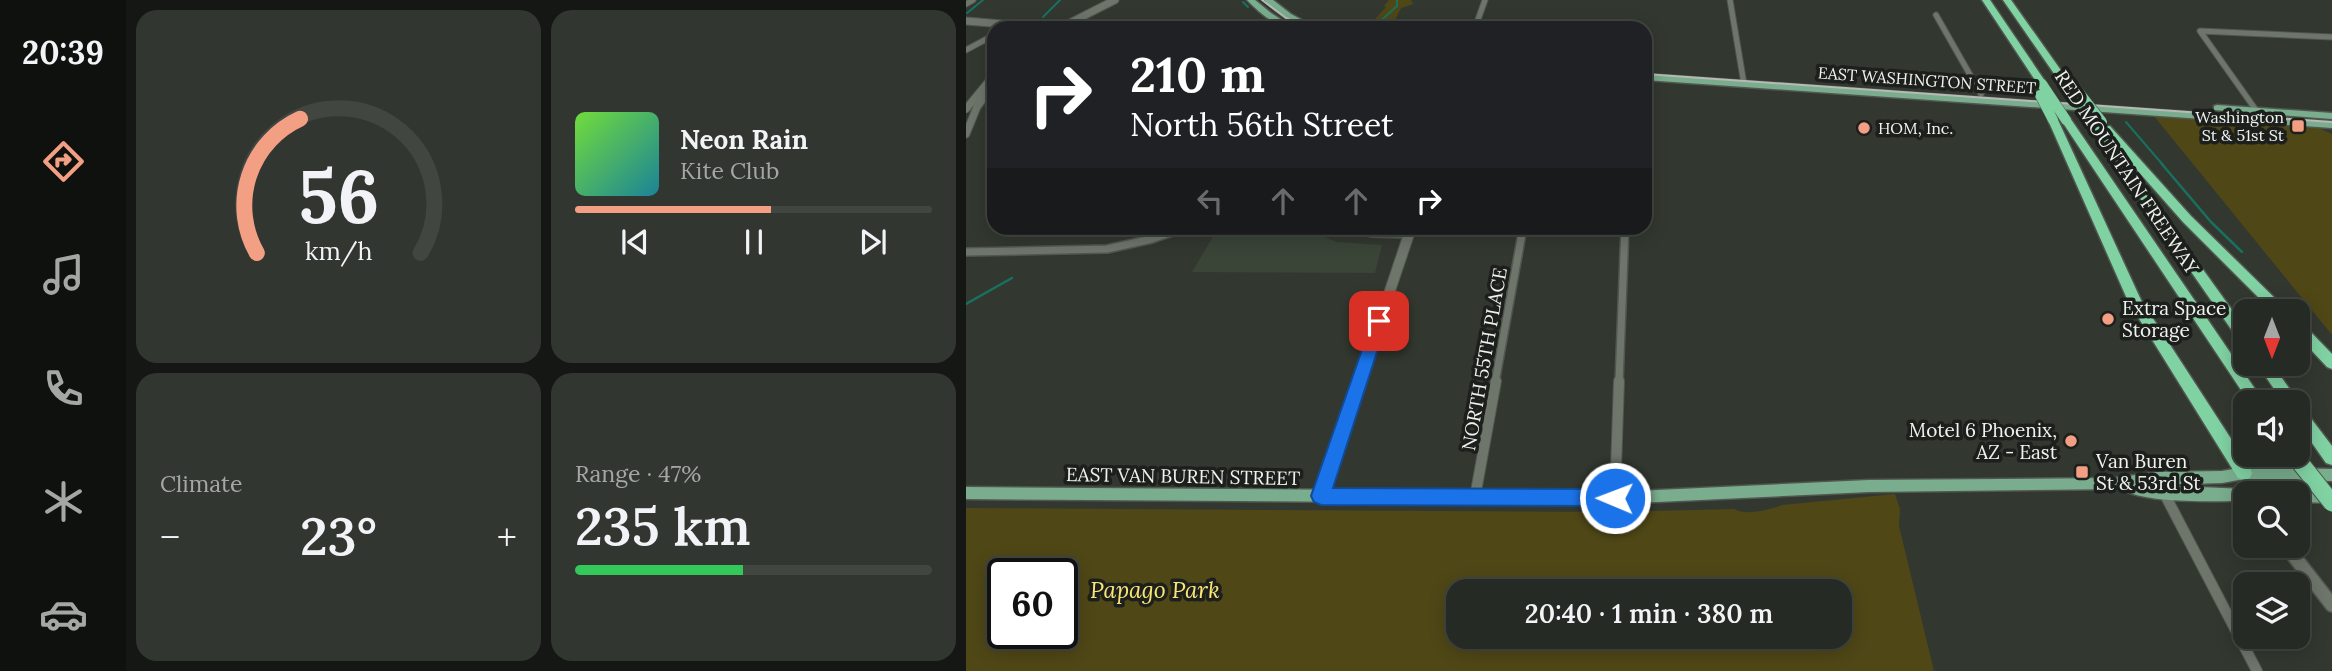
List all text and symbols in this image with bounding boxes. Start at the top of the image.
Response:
text: 20:39 [22,32,104,73]
text: 210 m [1130,43,1265,105]
icon: right [1015,49,1106,140]
street label: EAST WASHINGTON STREET [1817,62,2037,98]
street label: RED MOUNTAIN FREEWAY [2050,65,2205,279]
text: North 56th Street [1130,104,1393,145]
place label: Washington St & 51st St [2195,107,2285,145]
place label: HOM, Inc. [1878,118,1953,138]
marker: Washington St & 51st St [2290,118,2306,134]
marker: HOM, Inc. [1856,120,1872,136]
text: Neon Rain [680,123,808,156]
icon: directions [39,137,88,186]
text: 56 [298,150,379,243]
text: Kite Club [680,156,779,185]
icon: left [1191,182,1229,220]
icon: ahead [1264,182,1302,220]
icon: ahead [1337,182,1375,220]
icon: right [1410,182,1448,220]
icon: previous [616,223,654,261]
icon: pause [735,223,773,261]
icon: next [854,223,892,261]
text: km/h [305,235,372,267]
icon: music [39,250,88,299]
street label: NORTH 55TH PLACE [1456,266,1512,452]
pin [1349,291,1409,351]
place label: Extra Space Storage [2122,296,2226,342]
north arrow [2233,299,2310,376]
map controls [2233,299,2310,649]
icon: arrive [1360,302,1398,340]
marker: Extra Space Storage [2100,311,2116,327]
icon: phone [39,364,88,413]
button: sound [2233,390,2310,467]
place label: Motel 6 Phoenix, AZ - East [1909,418,2058,464]
marker: Motel 6 Phoenix, AZ - East [2063,433,2079,449]
place label: Van Buren St & 53rd St [2095,449,2201,495]
text: Range · 47% [575,459,701,488]
position arrow [1578,461,1652,535]
street label: EAST VAN BUREN STREET [1066,462,1300,490]
marker: Van Buren St & 53rd St [2074,464,2090,480]
text: Climate [160,469,242,498]
icon: climate [39,477,88,526]
button: search [2233,481,2310,558]
text: 235 km [575,493,751,559]
text: 23° [300,503,377,569]
text: − [160,513,180,561]
text: + [497,513,517,561]
speed limit sign: 60 [987,558,1078,649]
button: layers [2233,572,2310,649]
park label: Papago Park [1090,575,1220,604]
icon: car [39,590,88,639]
text: 20:40 · 1 min · 380 m [1525,597,1773,630]

